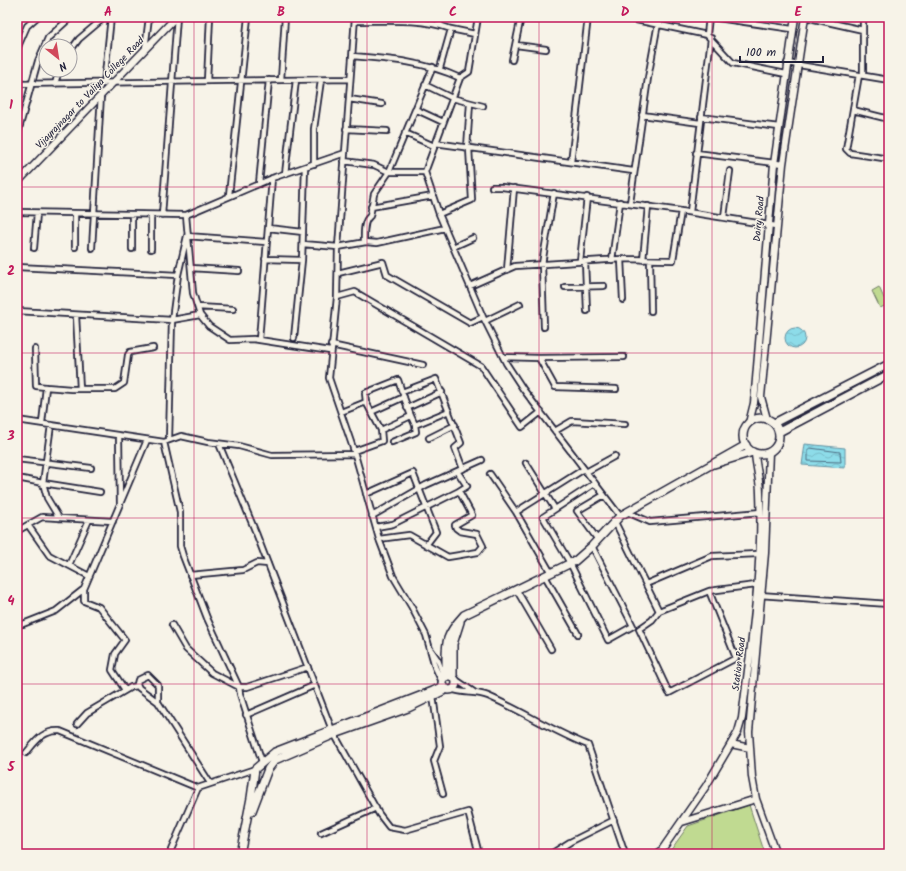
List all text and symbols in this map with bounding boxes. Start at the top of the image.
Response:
text: A [104,2,112,23]
text: B [277,2,285,23]
text: C [449,2,457,23]
text: D [621,2,630,23]
text: E [794,2,802,23]
street label: Vijayrajnagar to Valiya College Road [32,32,149,153]
north arrow [38,38,78,78]
scale bar [740,38,823,64]
text: 100 m [746,43,777,62]
text: N [55,56,70,75]
text: 1 [9,95,13,116]
street label: Dairy Road [749,195,769,242]
text: 2 [7,261,15,282]
text: 3 [6,426,15,447]
text: 4 [7,591,15,612]
street label: Station Road [728,635,750,692]
text: 5 [7,757,16,778]

